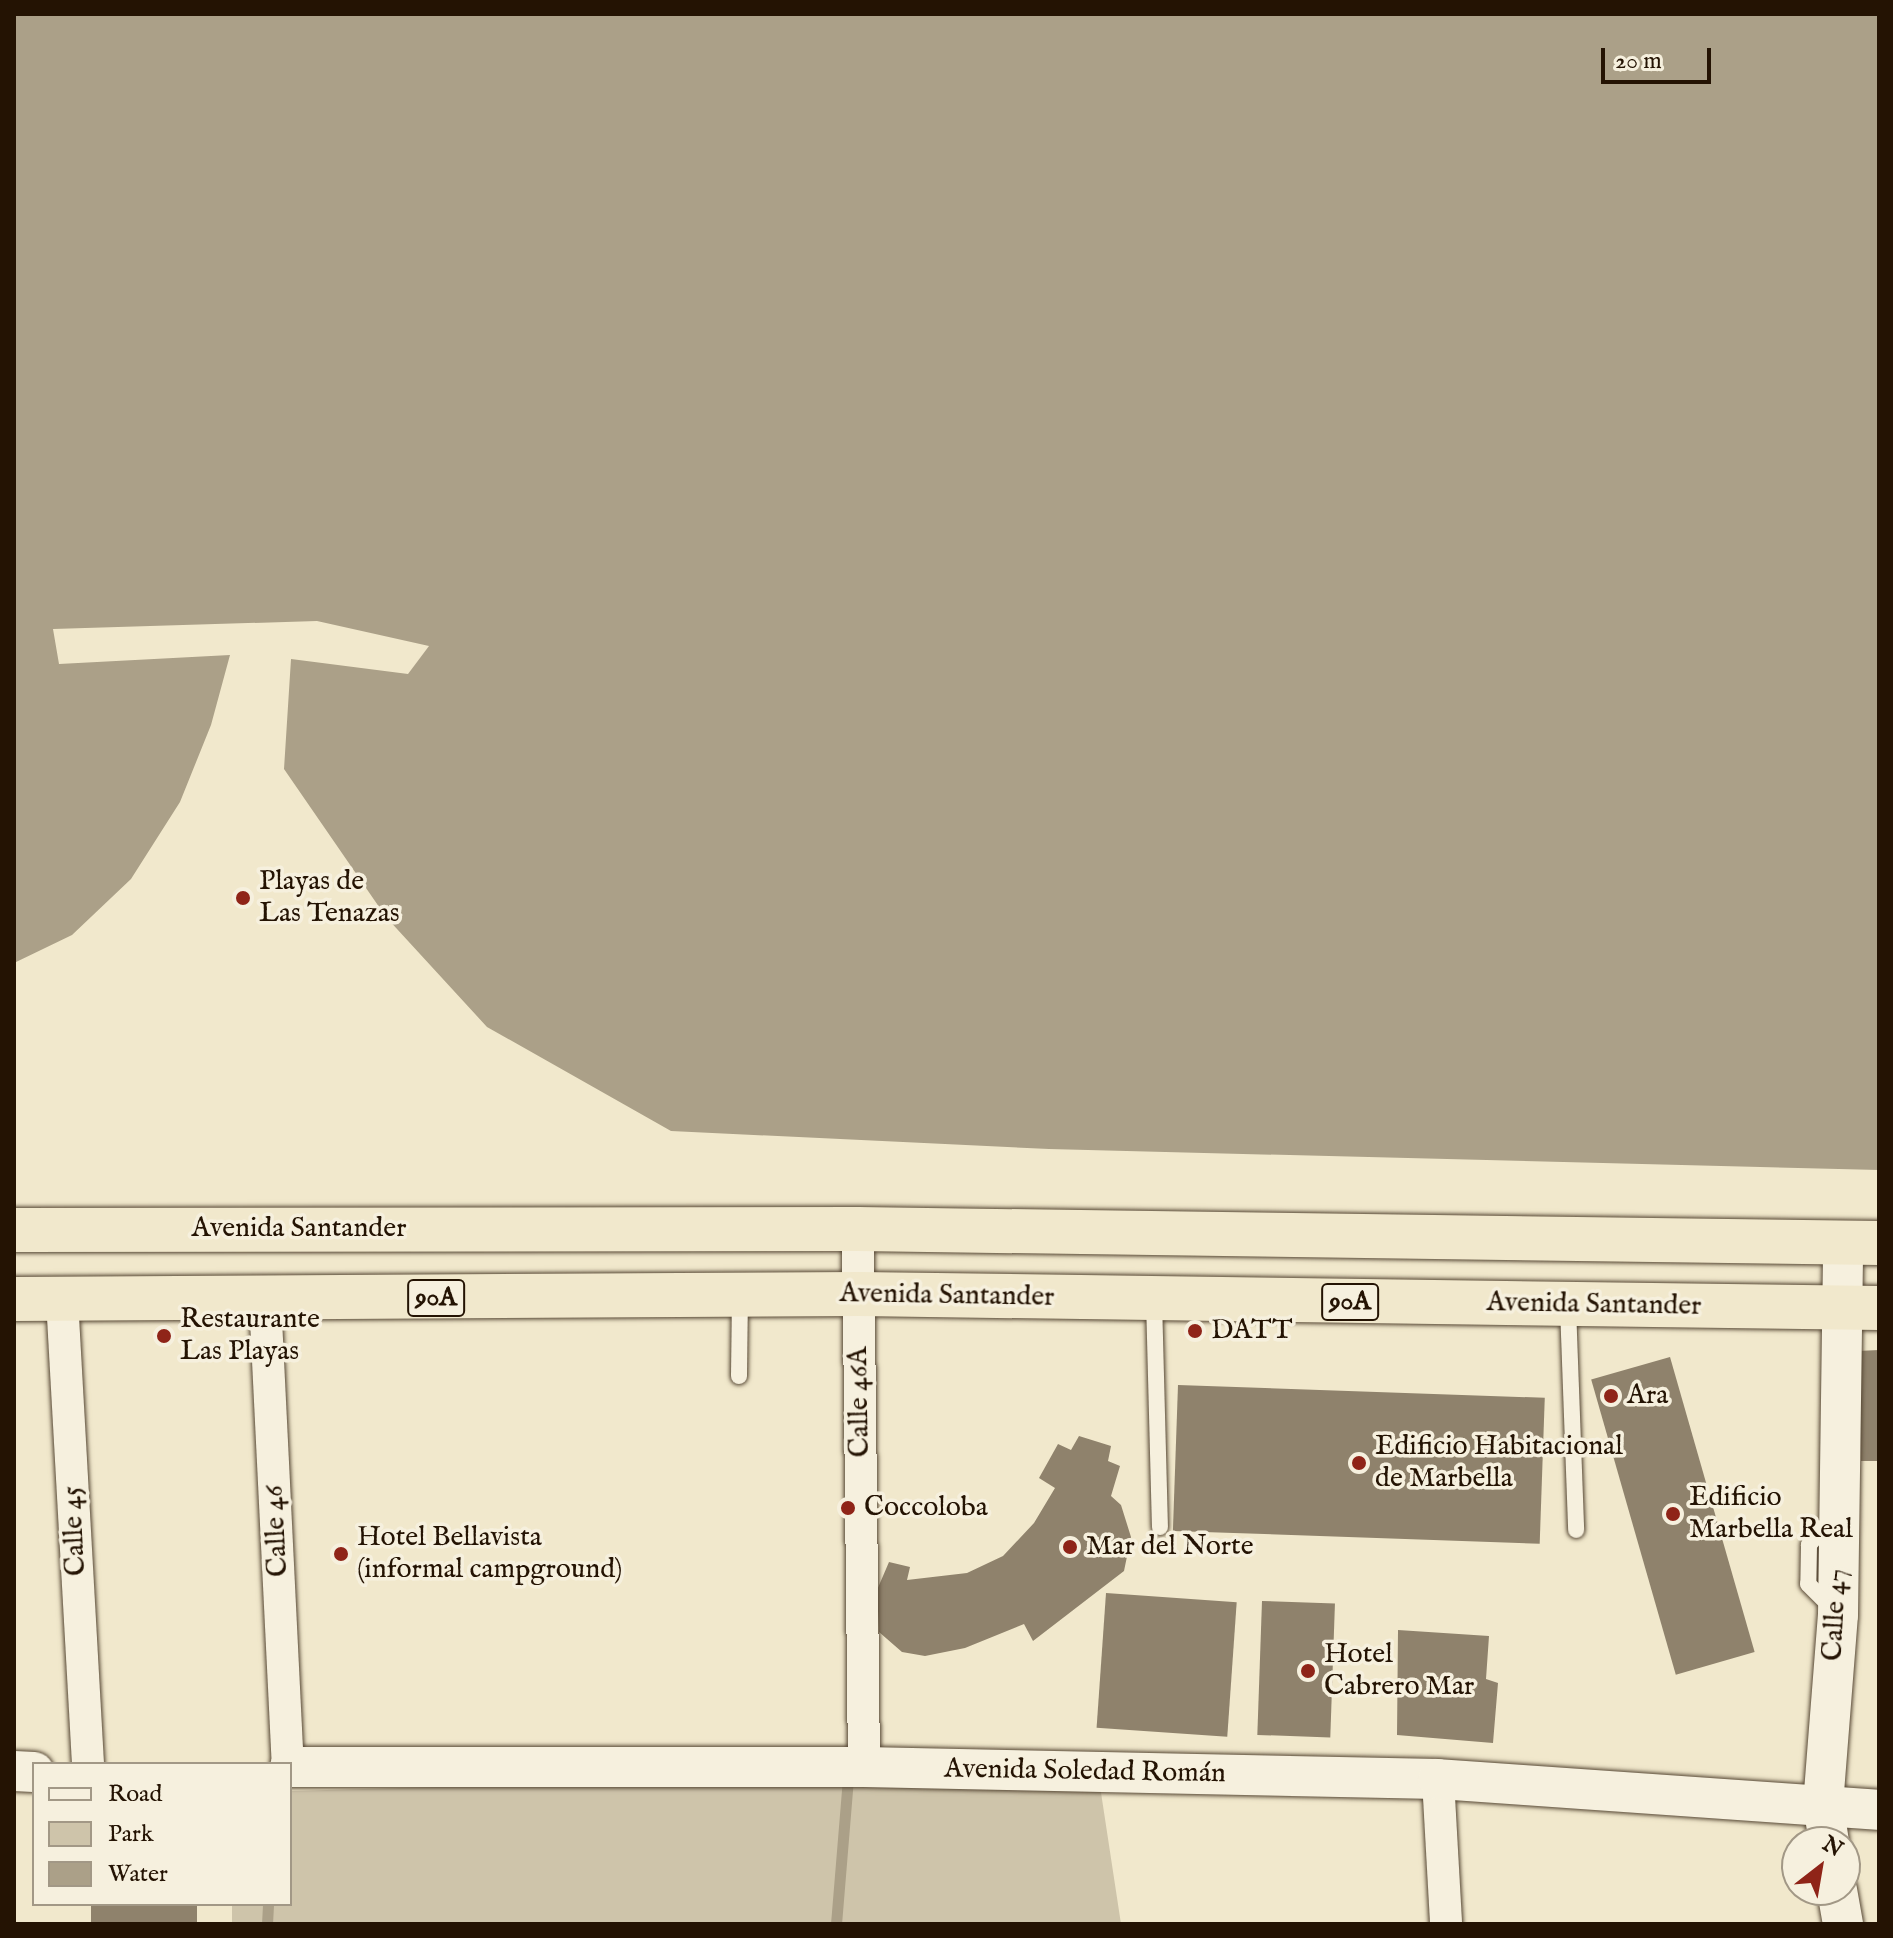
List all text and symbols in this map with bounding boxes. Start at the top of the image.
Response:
scale bar [1605,32,1715,82]
text: 20 m [1615,46,1662,77]
place label: Playas de Las Tenazas [259,865,400,931]
marker: Playas de Las Tenazas [234,889,252,907]
street label: Avenida Santander [192,1212,406,1246]
road number: 90A [406,1276,466,1320]
street label: Avenida Santander [839,1277,1055,1315]
road number: 90A [1320,1280,1380,1324]
street label: Avenida Santander [1486,1286,1702,1324]
place label: Restaurante Las Playas [180,1303,320,1369]
place label: DATT [1211,1314,1292,1348]
marker: DATT [1186,1322,1204,1340]
marker: Restaurante Las Playas [155,1327,173,1345]
street label: Calle 46A [842,1346,878,1458]
place label: Ara [1627,1379,1668,1413]
marker: Ara [1602,1387,1620,1405]
place label: Edificio Habitacional de Marbella [1375,1430,1623,1496]
marker: Edificio Habitacional de Marbella [1350,1454,1368,1472]
place label: Edificio Marbella Real [1689,1481,1853,1547]
street label: Calle 46 [258,1484,296,1578]
street label: Calle 45 [56,1485,94,1577]
place label: Coccoloba [864,1491,988,1525]
marker: Coccoloba [839,1499,857,1517]
marker: Edificio Marbella Real [1664,1505,1682,1523]
place label: Hotel Bellavista (informal campground) [357,1521,622,1587]
place label: Mar del Norte [1086,1530,1254,1564]
marker: Mar del Norte [1061,1538,1079,1556]
marker: Hotel Bellavista (informal campground) [332,1545,350,1563]
street label: Calle 47 [1817,1568,1855,1662]
place label: Hotel Cabrero Mar [1324,1638,1474,1704]
marker: Hotel Cabrero Mar [1299,1662,1317,1680]
street label: Avenida Soledad Román [944,1753,1226,1791]
legend [32,1762,292,1906]
text: Road [108,1779,162,1810]
text: Park [108,1819,154,1850]
north arrow [1781,1826,1861,1906]
text: N [1817,1830,1848,1864]
text: Water [108,1859,168,1890]

